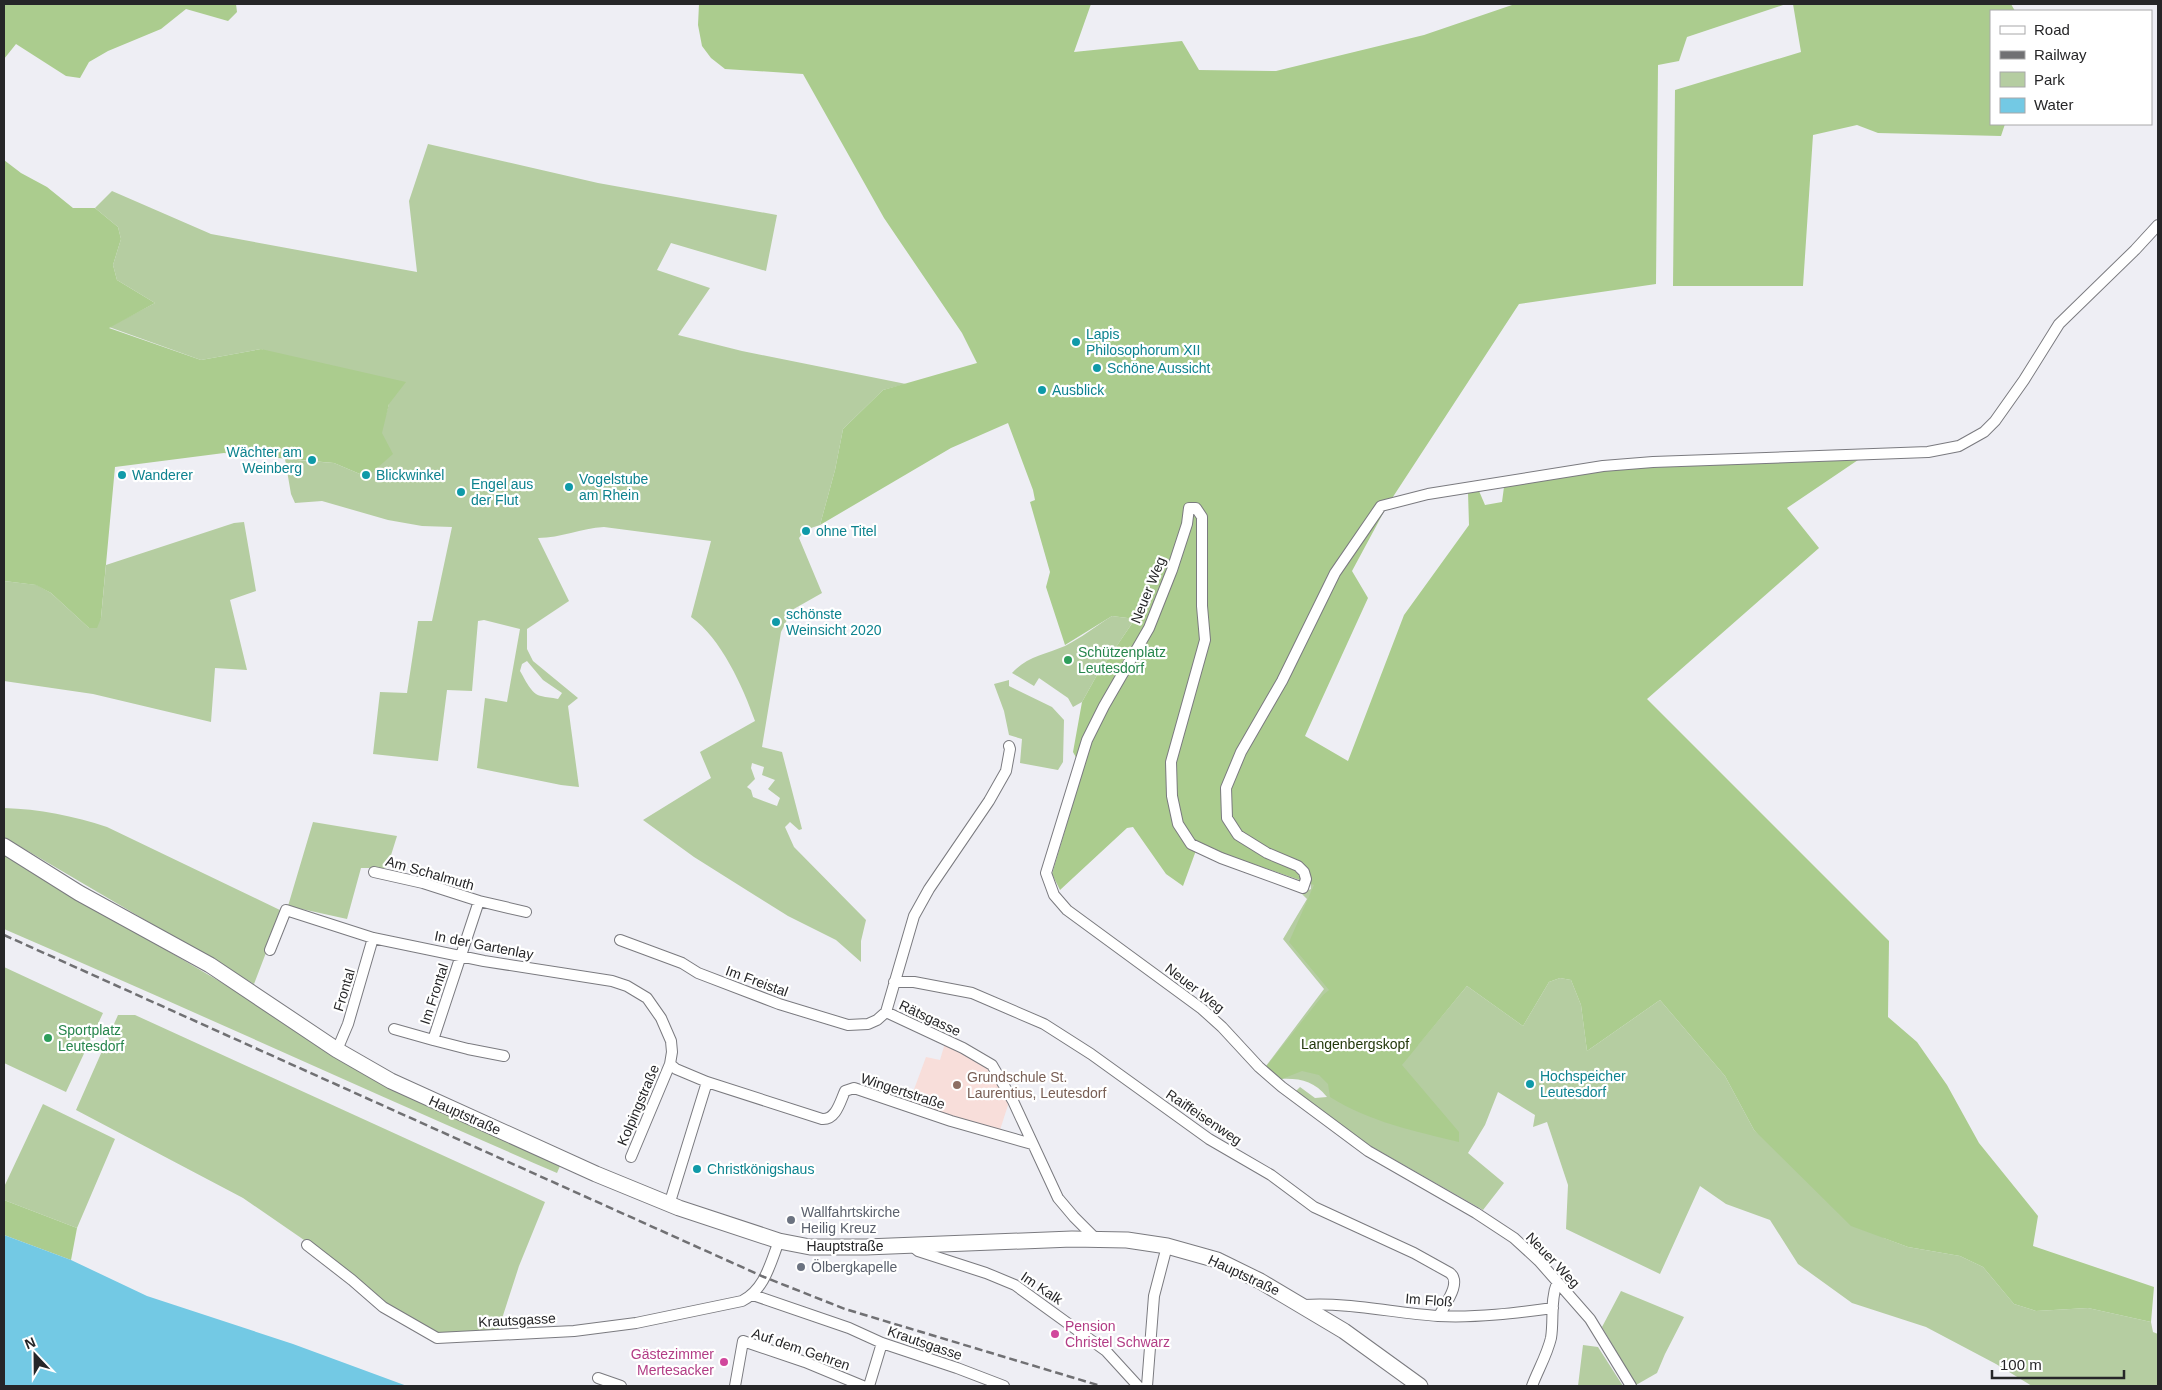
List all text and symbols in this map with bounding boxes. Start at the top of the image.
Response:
legend [1990,10,2152,125]
text: Road [2034,21,2070,38]
text: Railway [2034,46,2087,63]
text: Park [2034,71,2065,88]
text: Water [2034,96,2073,113]
place label: Lapis Philosophorum XII [1086,326,1200,358]
marker: Lapis Philosophorum XII [1070,336,1082,348]
place label: Schöne Aussicht [1107,360,1211,376]
marker: Schöne Aussicht [1091,362,1103,374]
place label: Ausblick [1052,382,1105,398]
marker: Ausblick [1036,384,1048,396]
place label: Wächter am Weinberg [227,444,302,476]
marker: Wächter am Weinberg [306,454,318,466]
place label: Wanderer [132,467,193,483]
place label: Blickwinkel [376,467,444,483]
marker: Wanderer [116,469,128,481]
marker: Blickwinkel [360,469,372,481]
place label: Vogelstube am Rhein [579,471,648,503]
place label: Engel aus der Flut [471,476,533,508]
marker: Vogelstube am Rhein [563,481,575,493]
marker: Engel aus der Flut [455,486,467,498]
place label: ohne Titel [816,523,877,539]
marker: ohne Titel [800,525,812,537]
street label: Neuer Weg [1127,554,1169,626]
place label: schönste Weinsicht 2020 [786,606,882,638]
marker: schönste Weinsicht 2020 [770,616,782,628]
place label: Schützenplatz Leutesdorf [1078,644,1166,676]
marker: Schützenplatz Leutesdorf [1062,654,1074,666]
street label: Am Schalmuth [384,853,476,893]
street label: In der Gartenlay [433,928,535,962]
street label: Neuer Weg [1162,960,1228,1016]
street label: Im Frontal [417,962,451,1026]
street label: Im Freistal [724,962,790,1000]
street label: Frontal [330,967,358,1013]
street label: Rätsgasse [897,997,964,1039]
place label: Sportplatz Leutesdorf [58,1022,124,1054]
marker: Sportplatz Leutesdorf [42,1032,54,1044]
park label: Langenbergskopf [1301,1036,1409,1052]
street label: Kolpingstraße [614,1062,662,1148]
place label: Hochspeicher Leutesdorf [1540,1068,1626,1100]
place label: Grundschule St. Laurentius, Leutesdorf [967,1069,1106,1101]
street label: Wingertstraße [859,1070,947,1112]
marker: Hochspeicher Leutesdorf [1524,1078,1536,1090]
marker: Grundschule St. Laurentius, Leutesdorf [951,1079,963,1091]
street label: Raiffeisenweg [1163,1086,1245,1148]
street label: Hauptstraße [427,1092,504,1138]
place label: Christkönigshaus [707,1161,814,1177]
marker: Christkönigshaus [691,1163,703,1175]
place label: Wallfahrtskirche Heilig Kreuz [801,1204,900,1236]
marker: Wallfahrtskirche Heilig Kreuz [785,1214,797,1226]
street label: Neuer Weg [1523,1229,1583,1291]
street label: Hauptstraße [806,1238,884,1254]
street label: Hauptstraße [1206,1251,1282,1299]
place label: Ölbergkapelle [811,1258,898,1275]
marker: Ölbergkapelle [795,1261,807,1273]
street label: Im Kalk [1018,1268,1067,1308]
street label: Im Floß [1405,1290,1453,1310]
street label: Krautsgasse [478,1310,556,1330]
place label: Pension Christel Schwarz [1065,1318,1170,1350]
street label: Krautsgasse [886,1323,965,1363]
street label: Auf dem Gehren [750,1325,852,1373]
marker: Pension Christel Schwarz [1049,1328,1061,1340]
north arrow [10,1330,60,1380]
text: N [22,1334,38,1352]
place label: Gästezimmer Mertesacker [631,1346,714,1378]
scale bar [1992,1348,2124,1380]
marker: Gästezimmer Mertesacker [718,1356,730,1368]
text: 100 m [2000,1356,2042,1373]

